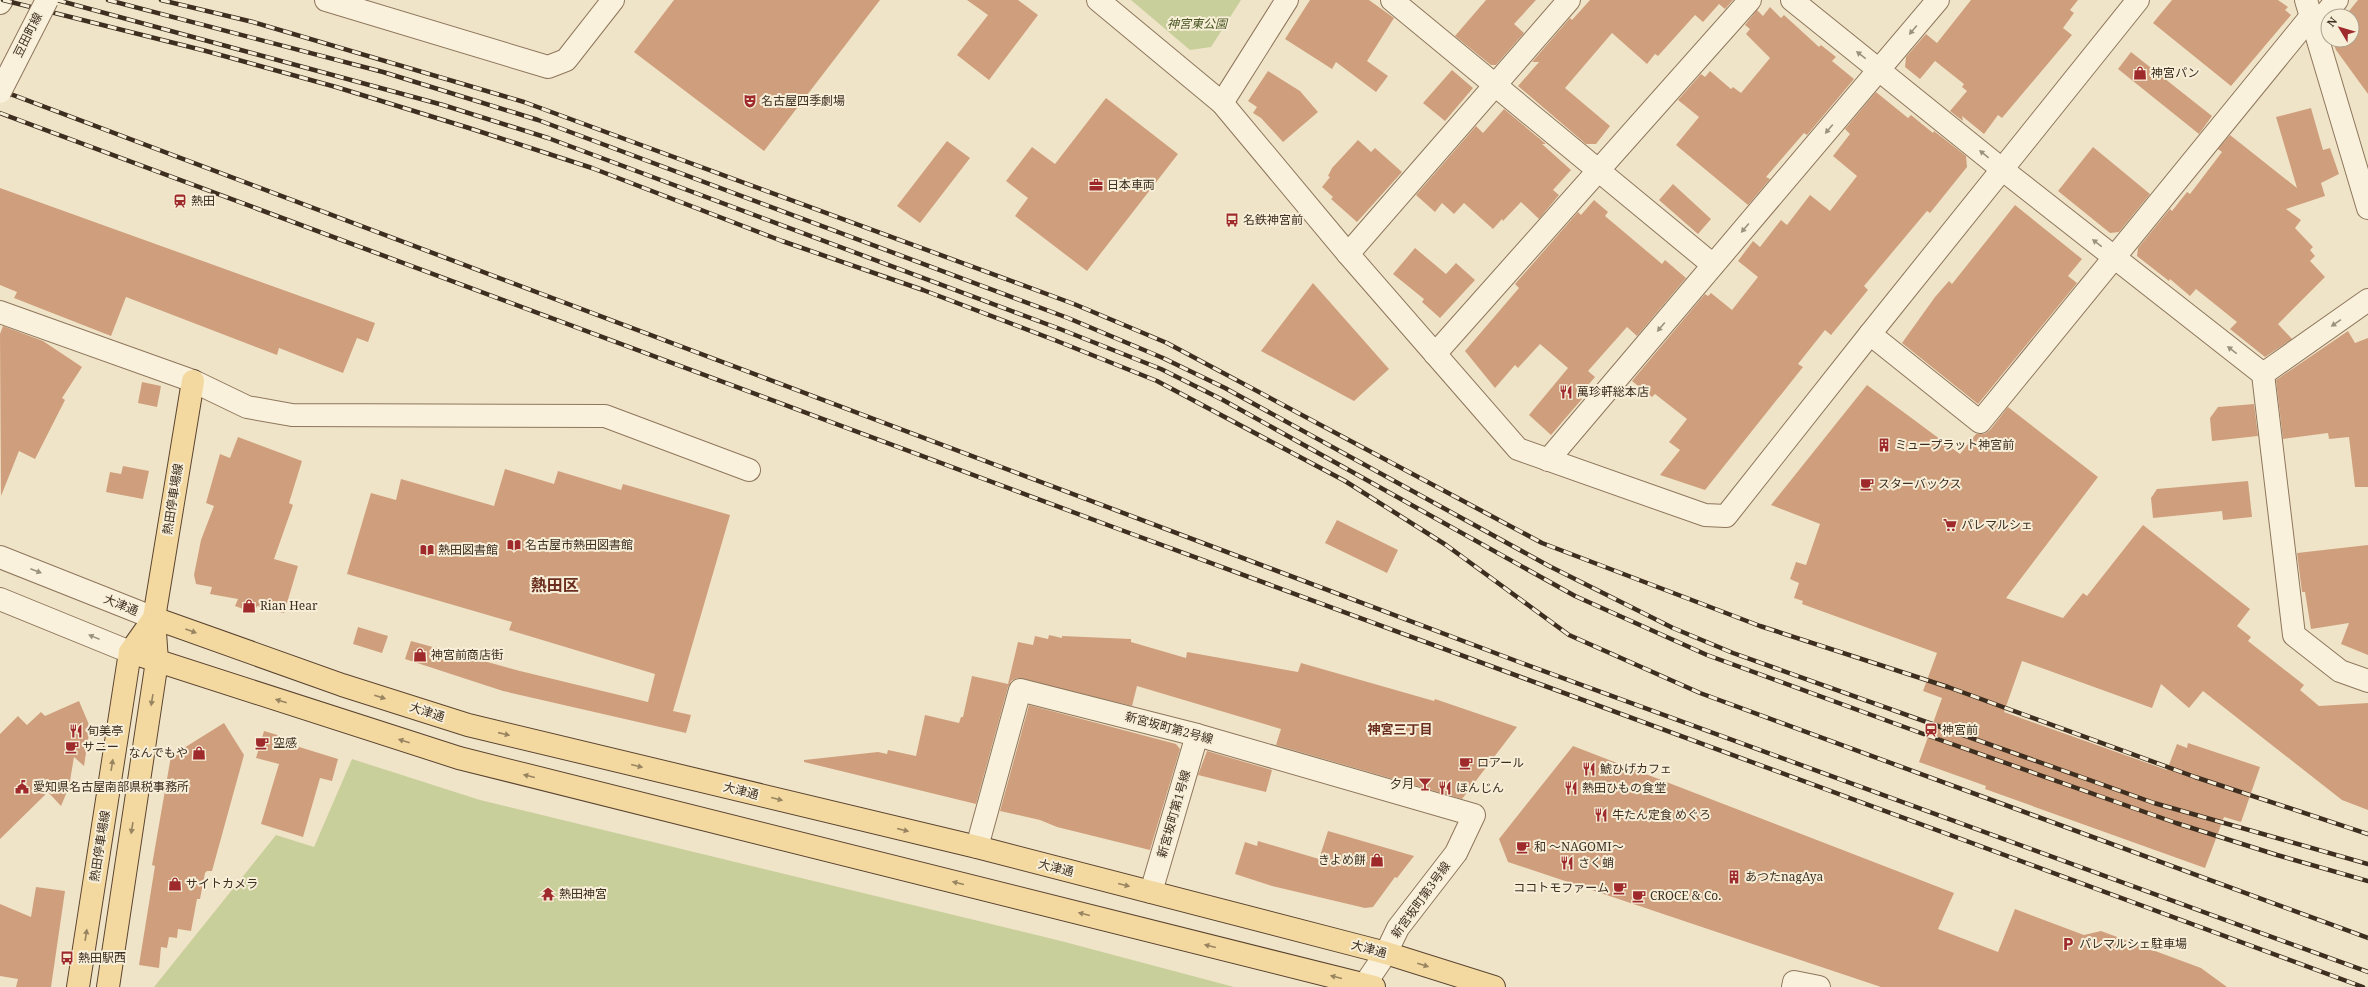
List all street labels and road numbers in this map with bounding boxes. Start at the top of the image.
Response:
street label: 豆田町線 [9,10,46,60]
street label: 熱田停車場線 [158,462,187,536]
street label: 大津通 [101,590,141,619]
street label: 大津通 [407,698,447,725]
street label: 新宮坂町第2号線 [1123,708,1215,747]
street label: 新宮坂町第1号線 [1153,768,1194,860]
street label: 大津通 [722,778,761,803]
street label: 熱田停車場線 [85,809,114,883]
street label: 大津通 [1037,855,1076,880]
street label: 新宮坂町第3号線 [1387,858,1454,941]
street label: 大津通 [1350,936,1389,961]

